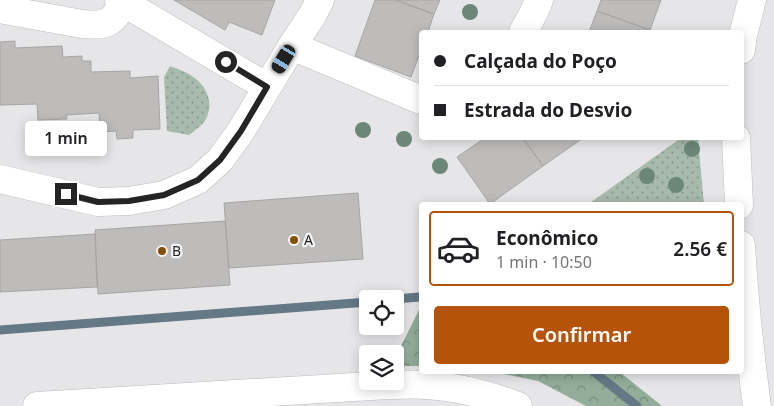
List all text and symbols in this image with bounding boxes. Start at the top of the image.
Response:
car [269,42,298,76]
text: Calçada do Poço [464,48,617,74]
route start [215,51,237,73]
text: Estrada do Desvio [464,97,632,123]
callout: 1 min [25,121,107,156]
text: 1 min [44,127,88,149]
route end [55,183,77,205]
text: Econômico [496,225,598,251]
icon: car [436,226,481,271]
place label: A [304,230,313,249]
marker: A [288,234,300,246]
text: 2.56 € [673,236,727,262]
place label: B [172,241,181,260]
marker: B [156,245,168,257]
text: 1 min · 10:50 [496,251,592,273]
map controls [359,290,404,390]
button: locate [359,290,404,335]
button: Confirmar [434,306,729,364]
button: layers [359,345,404,390]

